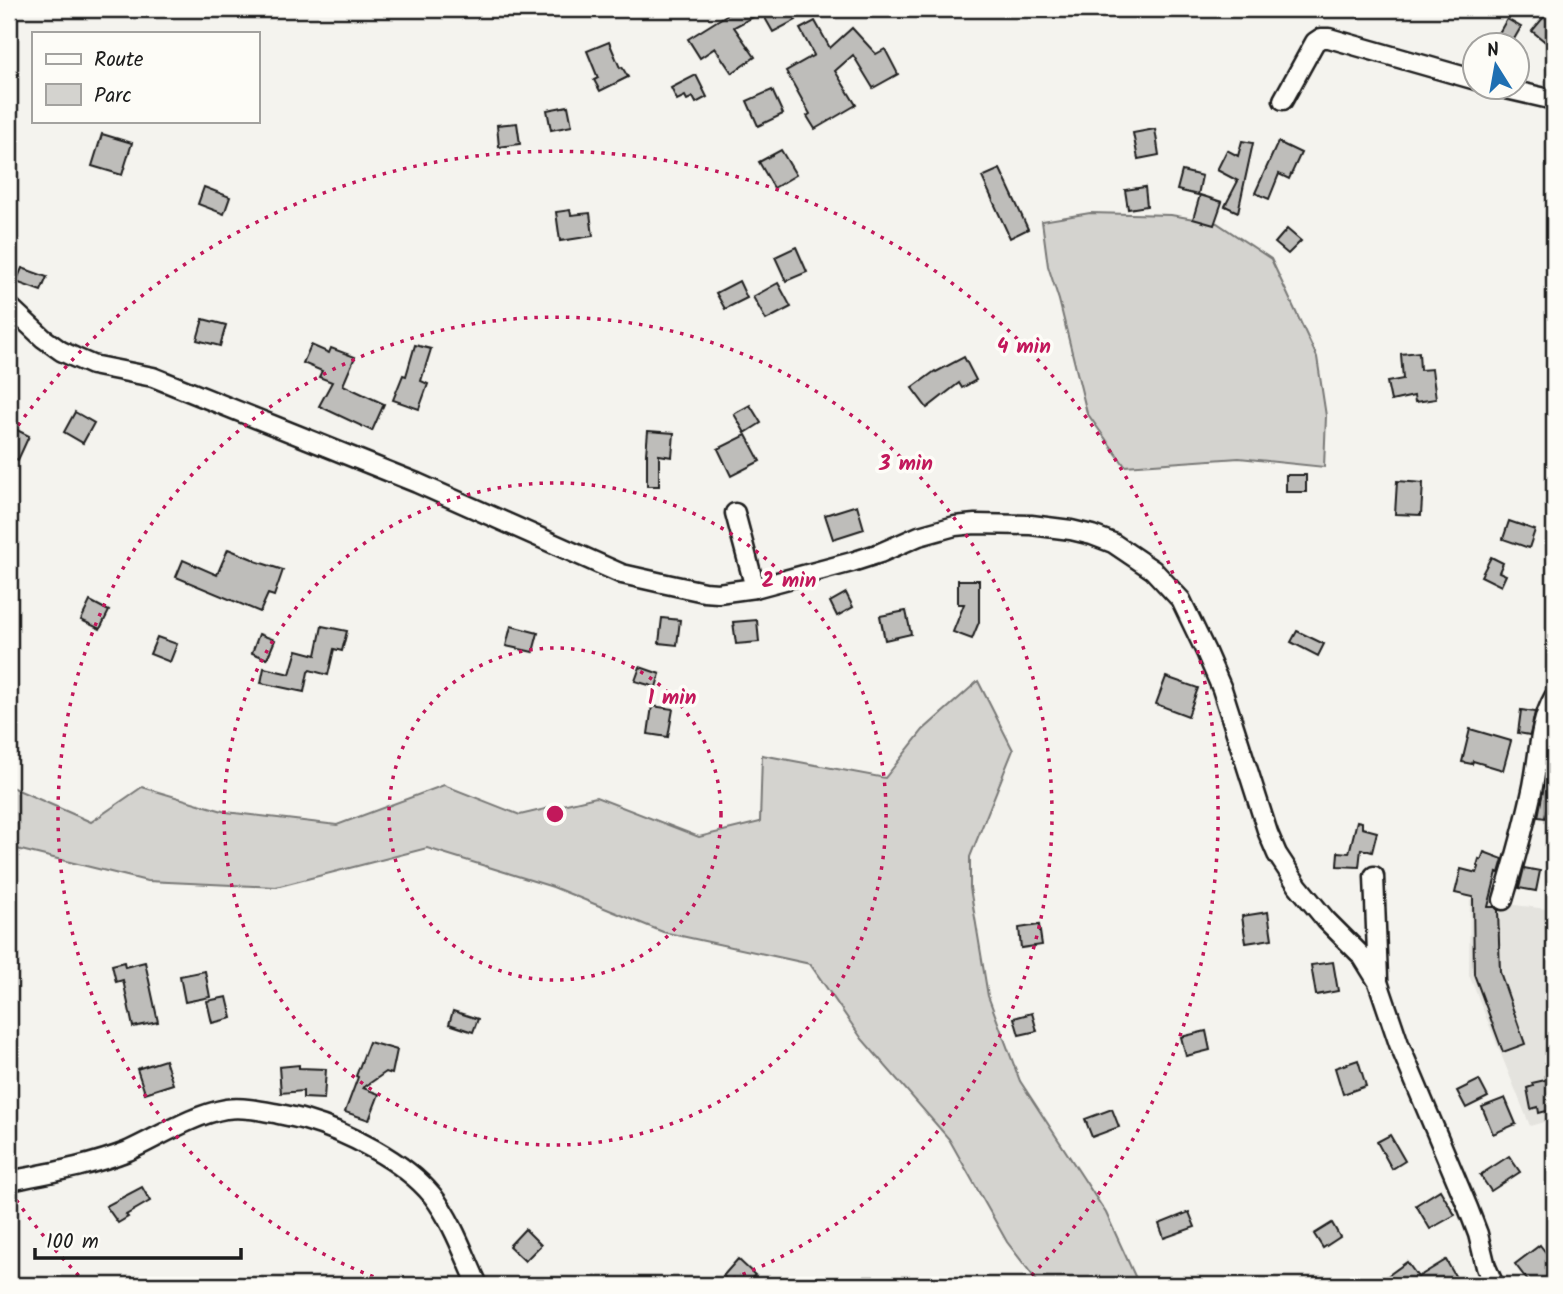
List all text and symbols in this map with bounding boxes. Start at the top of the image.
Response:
legend [32,32,259,122]
north arrow [1462,32,1532,102]
text: N [1484,35,1502,67]
text: Route [94,44,144,77]
text: Parc [94,80,132,113]
text: 4 min [997,331,1051,364]
text: 3 min [878,448,933,481]
text: 2 min [762,565,816,598]
text: 1 min [648,682,696,715]
centre of rings [543,802,567,826]
scale bar [35,1217,242,1261]
text: 100 m [46,1226,99,1259]

